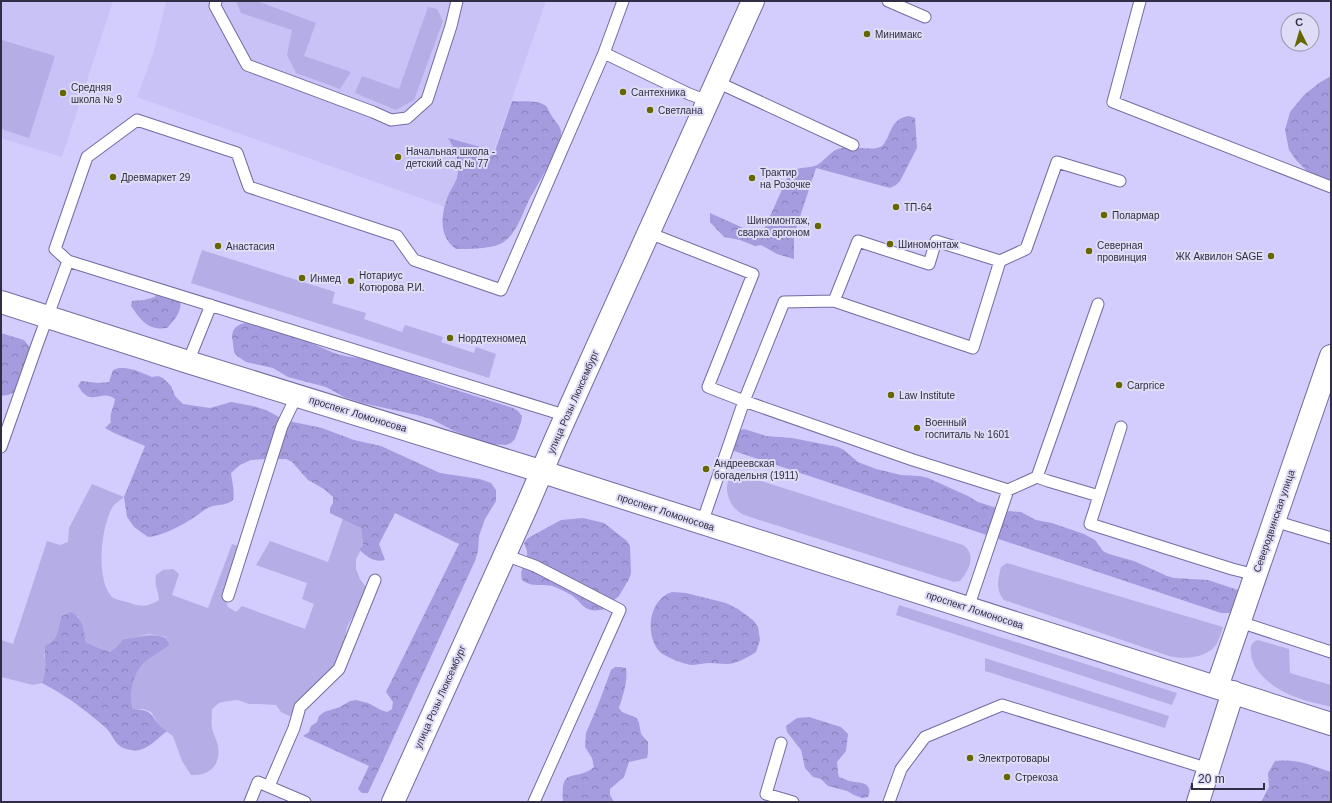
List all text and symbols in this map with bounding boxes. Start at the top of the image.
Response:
north arrow [1280,12,1320,52]
text: С [1295,16,1304,28]
marker: Минимакс [862,29,872,39]
place label: Минимакс [875,29,922,40]
place label: Средняя школа № 9 [71,82,123,105]
marker: Сантехника [618,87,628,97]
place label: Сантехника [631,87,686,98]
marker: Средняя школа № 9 [58,88,68,98]
marker: Светлана [645,105,655,115]
place label: Светлана [658,105,703,116]
place label: Начальная школа - детский сад № 77 [406,146,495,169]
marker: Начальная школа - детский сад № 77 [393,152,403,162]
place label: Трактир на Розочке [760,167,811,190]
marker: Древмаркет 29 [108,172,118,182]
place label: Древмаркет 29 [121,172,191,183]
marker: Трактир на Розочке [747,173,757,183]
marker: ТП-64 [891,202,901,212]
place label: ТП-64 [904,202,932,213]
marker: Полармар [1099,210,1109,220]
place label: Полармар [1112,210,1160,221]
place label: Шиномонтаж, сварка аргоном [738,215,810,238]
marker: Шиномонтаж, сварка аргоном [813,221,823,231]
marker: Шиномонтаж [885,239,895,249]
place label: Шиномонтаж [898,239,959,250]
place label: Северная провинция [1097,240,1147,263]
marker: Анастасия [213,241,223,251]
place label: Анастасия [226,241,275,252]
marker: Северная провинция [1084,246,1094,256]
place label: ЖК Аквилон SAGE [1176,251,1263,262]
marker: ЖК Аквилон SAGE [1266,251,1276,261]
place label: Нотариус Котюрова Р.И. [359,270,424,293]
marker: Инмед [297,273,307,283]
place label: Инмед [310,273,341,284]
marker: Нотариус Котюрова Р.И. [346,276,356,286]
marker: Нордтехномед [445,333,455,343]
place label: Нордтехномед [458,333,526,344]
street label: улица Розы Люксембург [545,348,601,455]
marker: Carprice [1114,380,1124,390]
place label: Carprice [1127,380,1165,391]
marker: Law Institute [886,390,896,400]
place label: Law Institute [899,390,956,401]
street label: проспект Ломоносова [308,394,409,434]
place label: Военный госпиталь № 1601 [925,417,1010,440]
marker: Военный госпиталь № 1601 [912,423,922,433]
place label: Андреевская богадельня (1911) [714,458,798,481]
marker: Андреевская богадельня (1911) [701,464,711,474]
street label: Северодвинская улица [1251,468,1297,574]
street label: проспект Ломоносова [616,491,716,533]
street label: проспект Ломоносова [925,589,1025,631]
street label: улица Розы Люксембург [412,643,468,750]
marker: Электротовары [965,753,975,763]
place label: Электротовары [978,753,1050,764]
scale bar [1192,765,1264,791]
marker: Стрекоза [1002,772,1012,782]
place label: Стрекоза [1015,772,1058,783]
text: 20 m [1198,772,1225,786]

